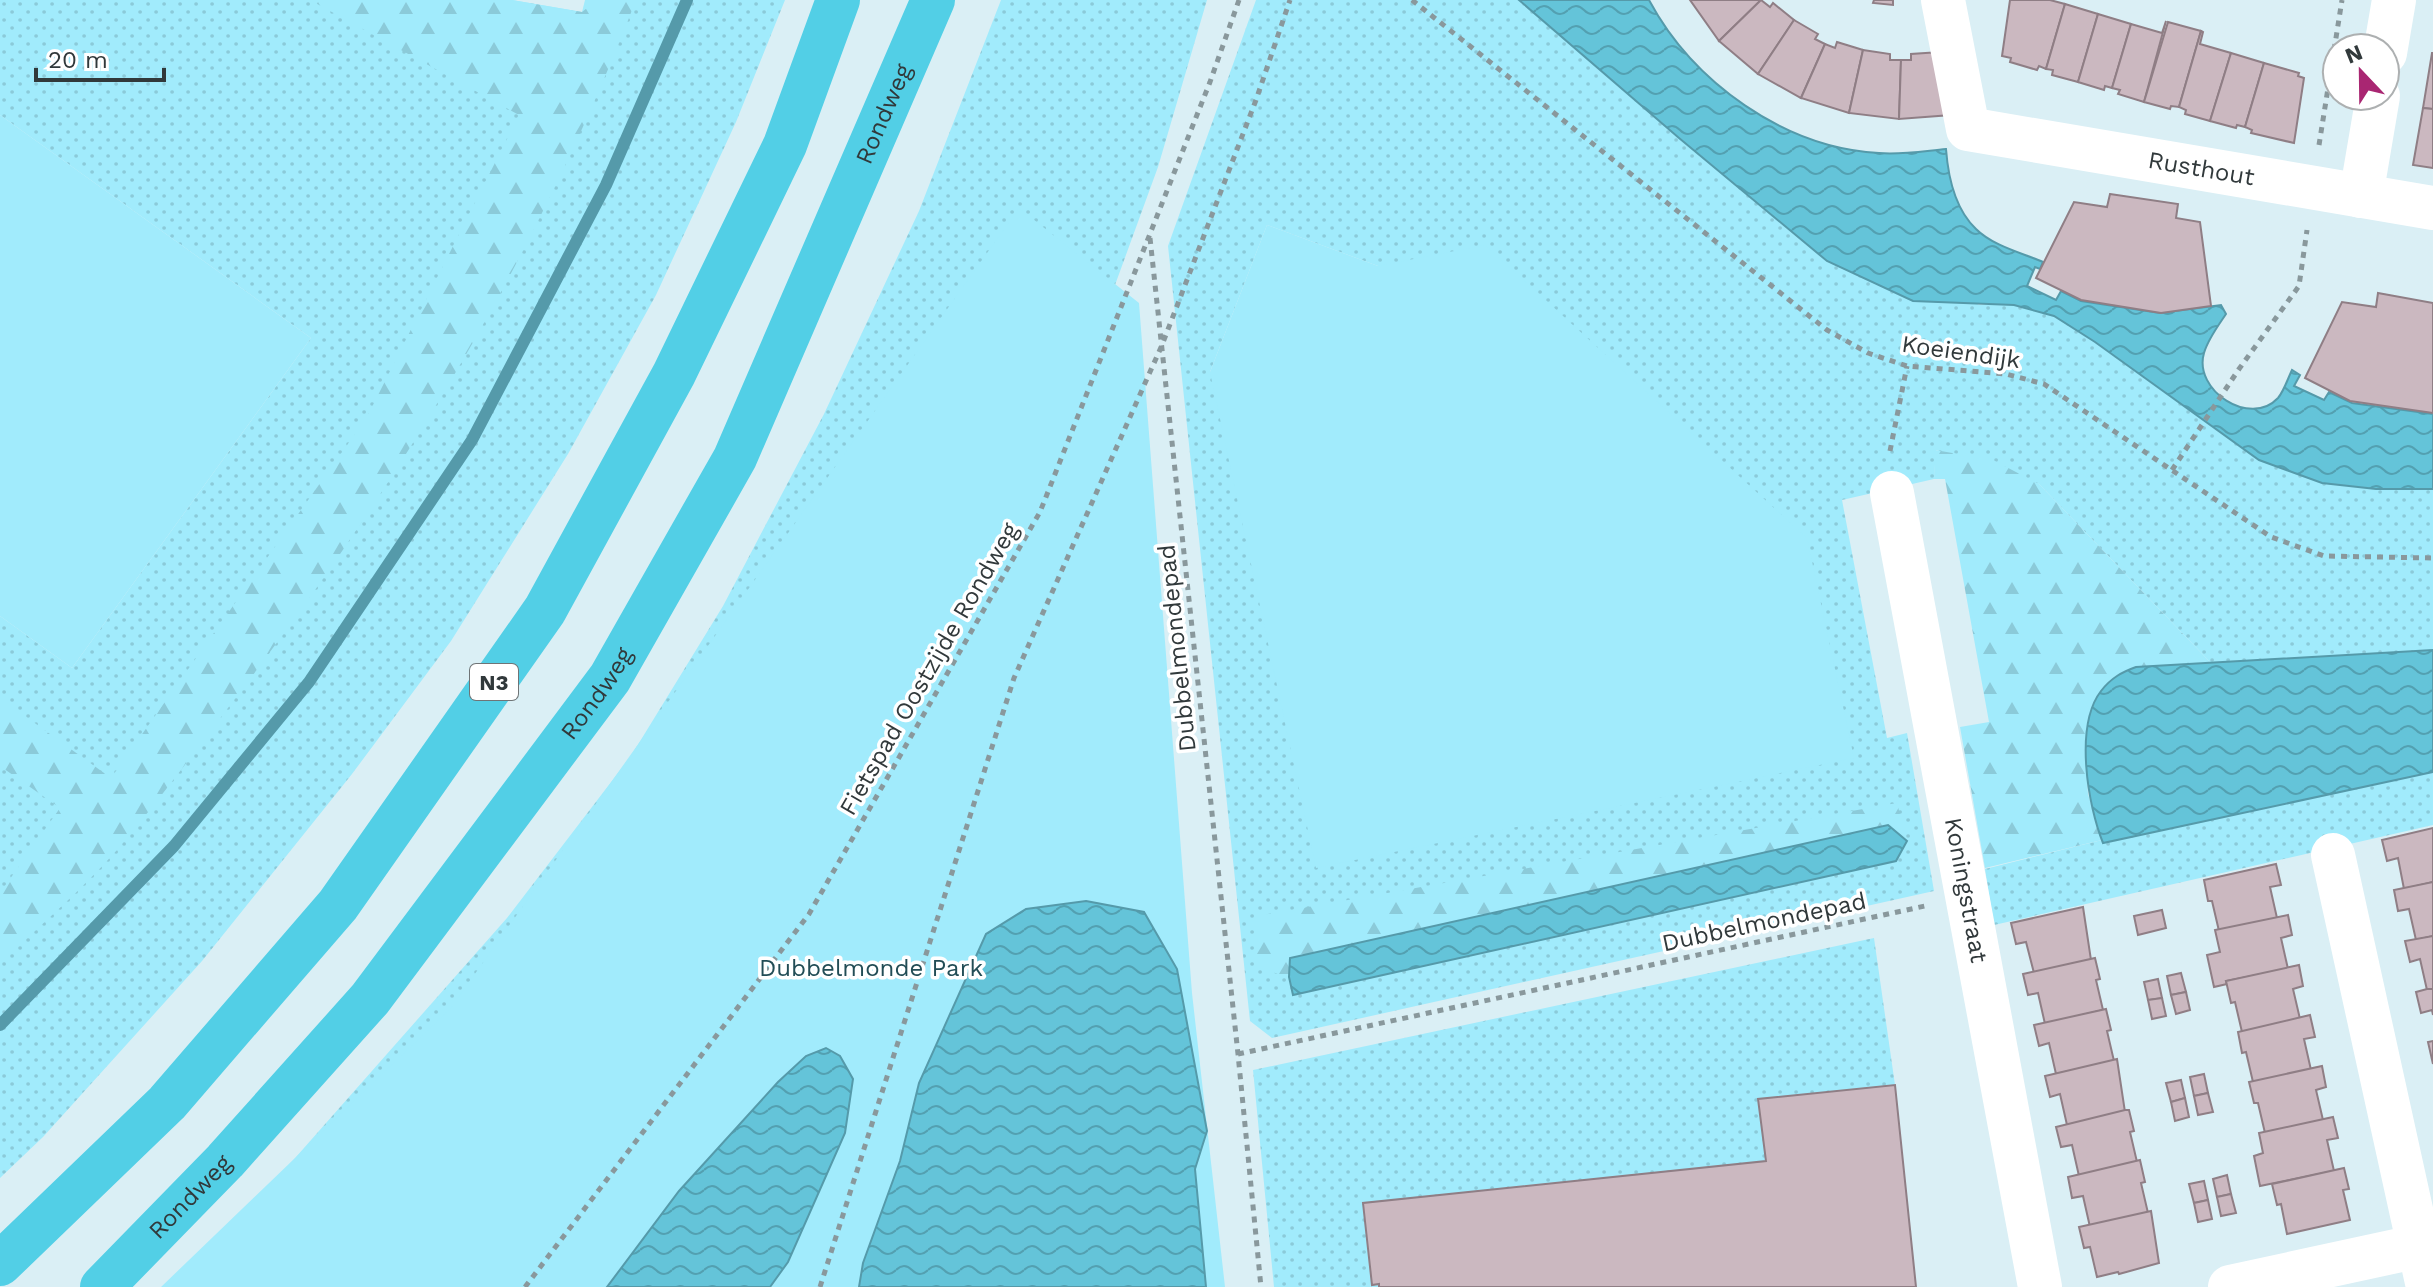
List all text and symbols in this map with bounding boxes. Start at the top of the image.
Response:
scale bar [36,32,164,82]
north arrow [2321,32,2401,112]
text: N [2341,39,2366,69]
text: 20 m [48,46,108,74]
street label: Rondweg [850,60,918,168]
street label: Rusthout [2146,146,2257,191]
street label: Koeiendijk [1900,330,2023,374]
street label: Fietspad Oostzijde Rondweg [834,518,1024,820]
street label: Dubbelmondepad [1152,543,1202,753]
street label: Rondweg [555,642,638,745]
road number: N3 [470,664,518,700]
street label: Koningstraat [1939,815,1993,965]
street label: Dubbelmondepad [1659,887,1869,957]
park label: Dubbelmonde Park [759,954,984,982]
street label: Rondweg [143,1149,237,1245]

